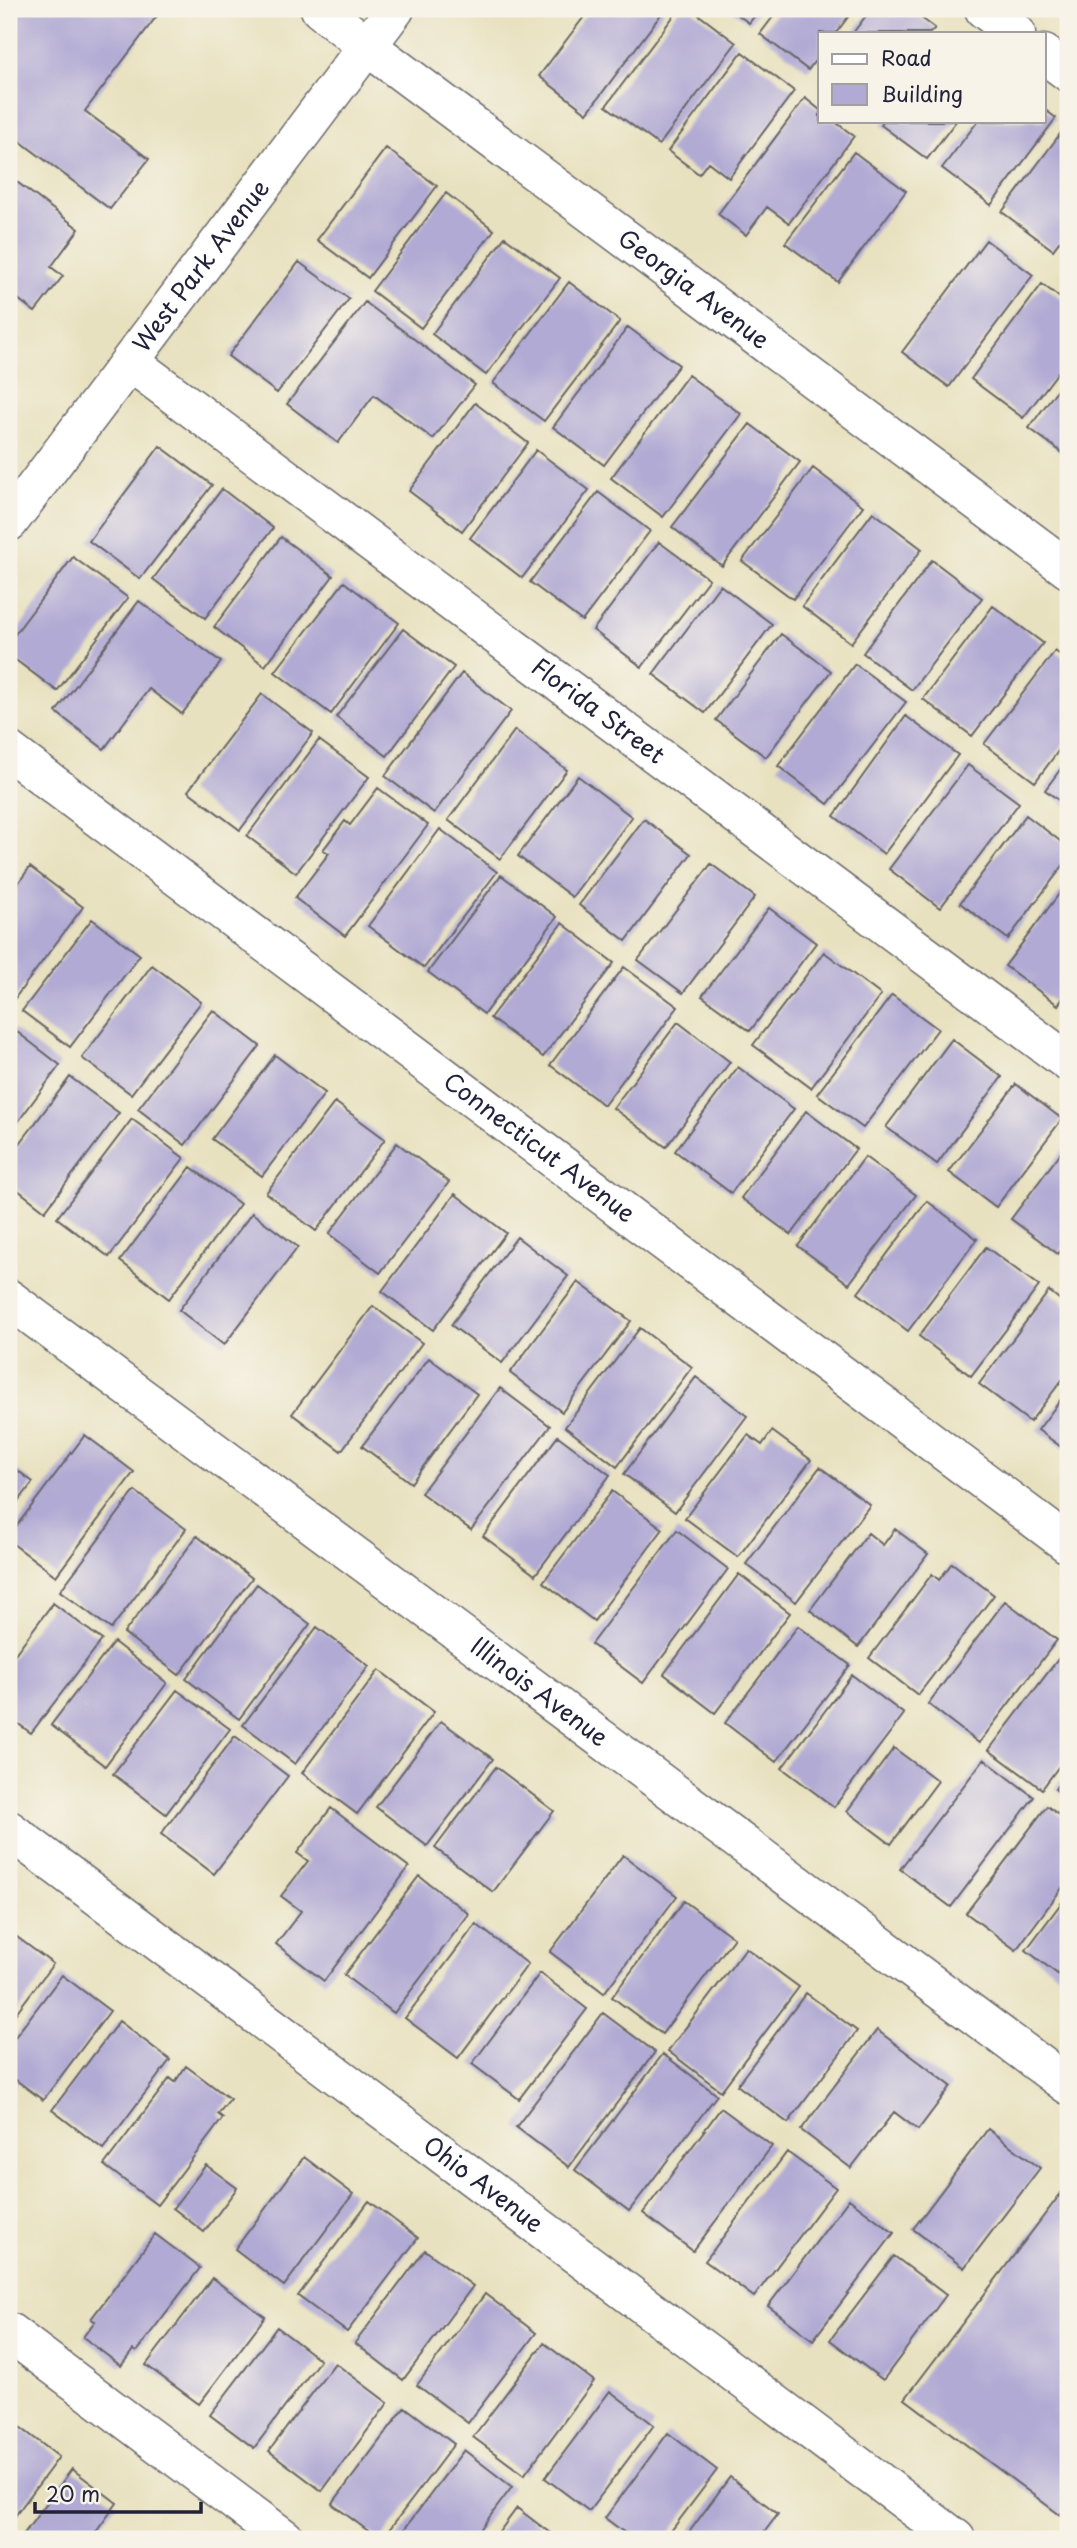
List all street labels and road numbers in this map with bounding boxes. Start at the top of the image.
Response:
street label: West Park Avenue [123,171,277,359]
street label: Georgia Avenue [611,219,778,356]
street label: Florida Street [525,648,674,772]
street label: Connecticut Avenue [437,1062,644,1230]
street label: Illinois Avenue [464,1628,617,1754]
street label: Ohio Avenue [416,2126,552,2240]

